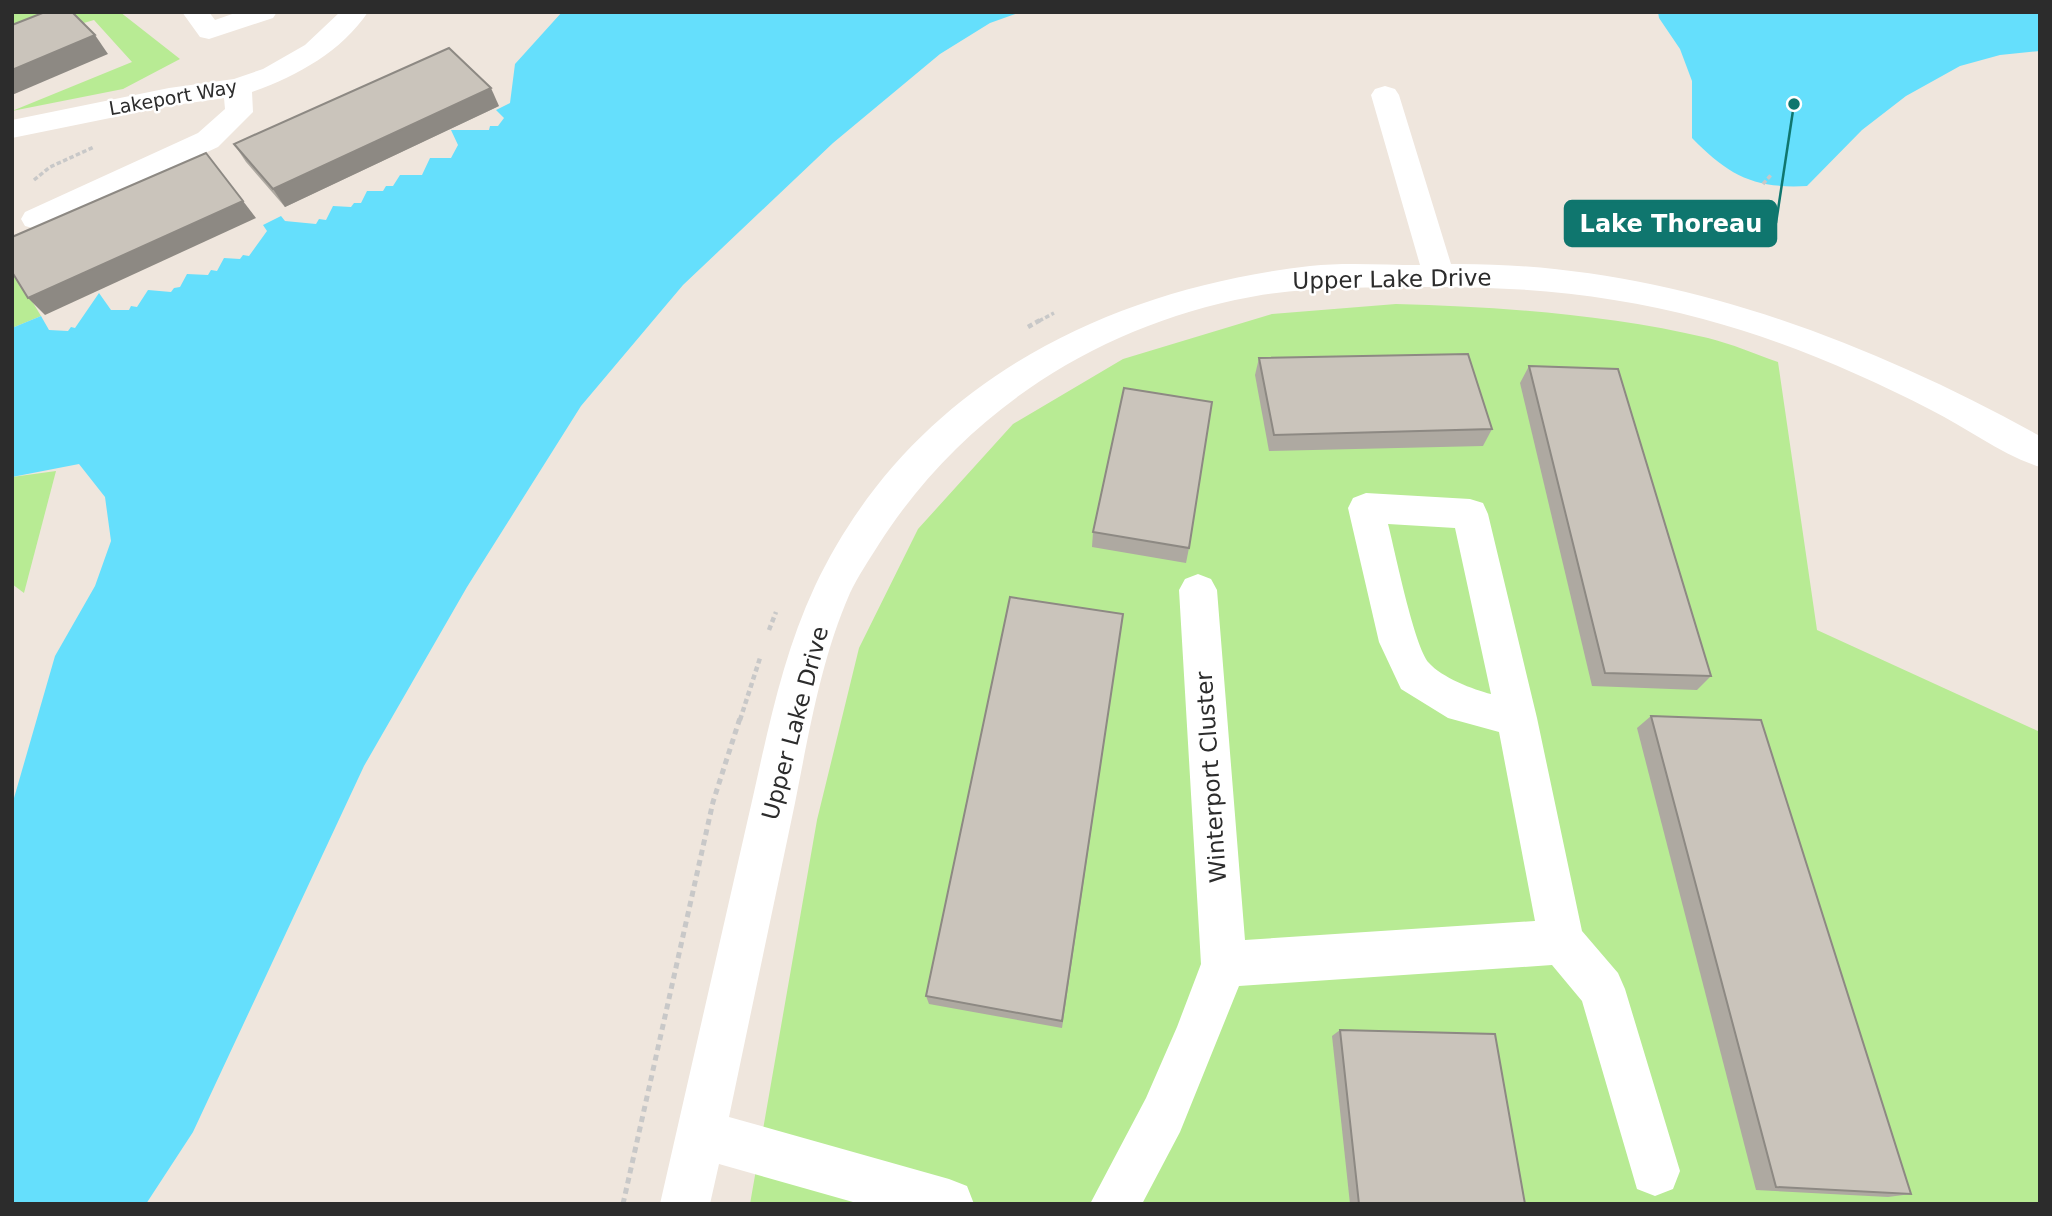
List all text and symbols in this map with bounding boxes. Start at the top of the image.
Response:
street label: Lakeport Way [107,75,239,119]
callout: Lake Thoreau [1565,201,1776,246]
text: Lake Thoreau [1580,210,1762,238]
street label: Upper Lake Drive [1292,264,1492,294]
street label: Upper Lake Drive [757,623,833,823]
street label: Winterport Cluster [1191,670,1231,884]

